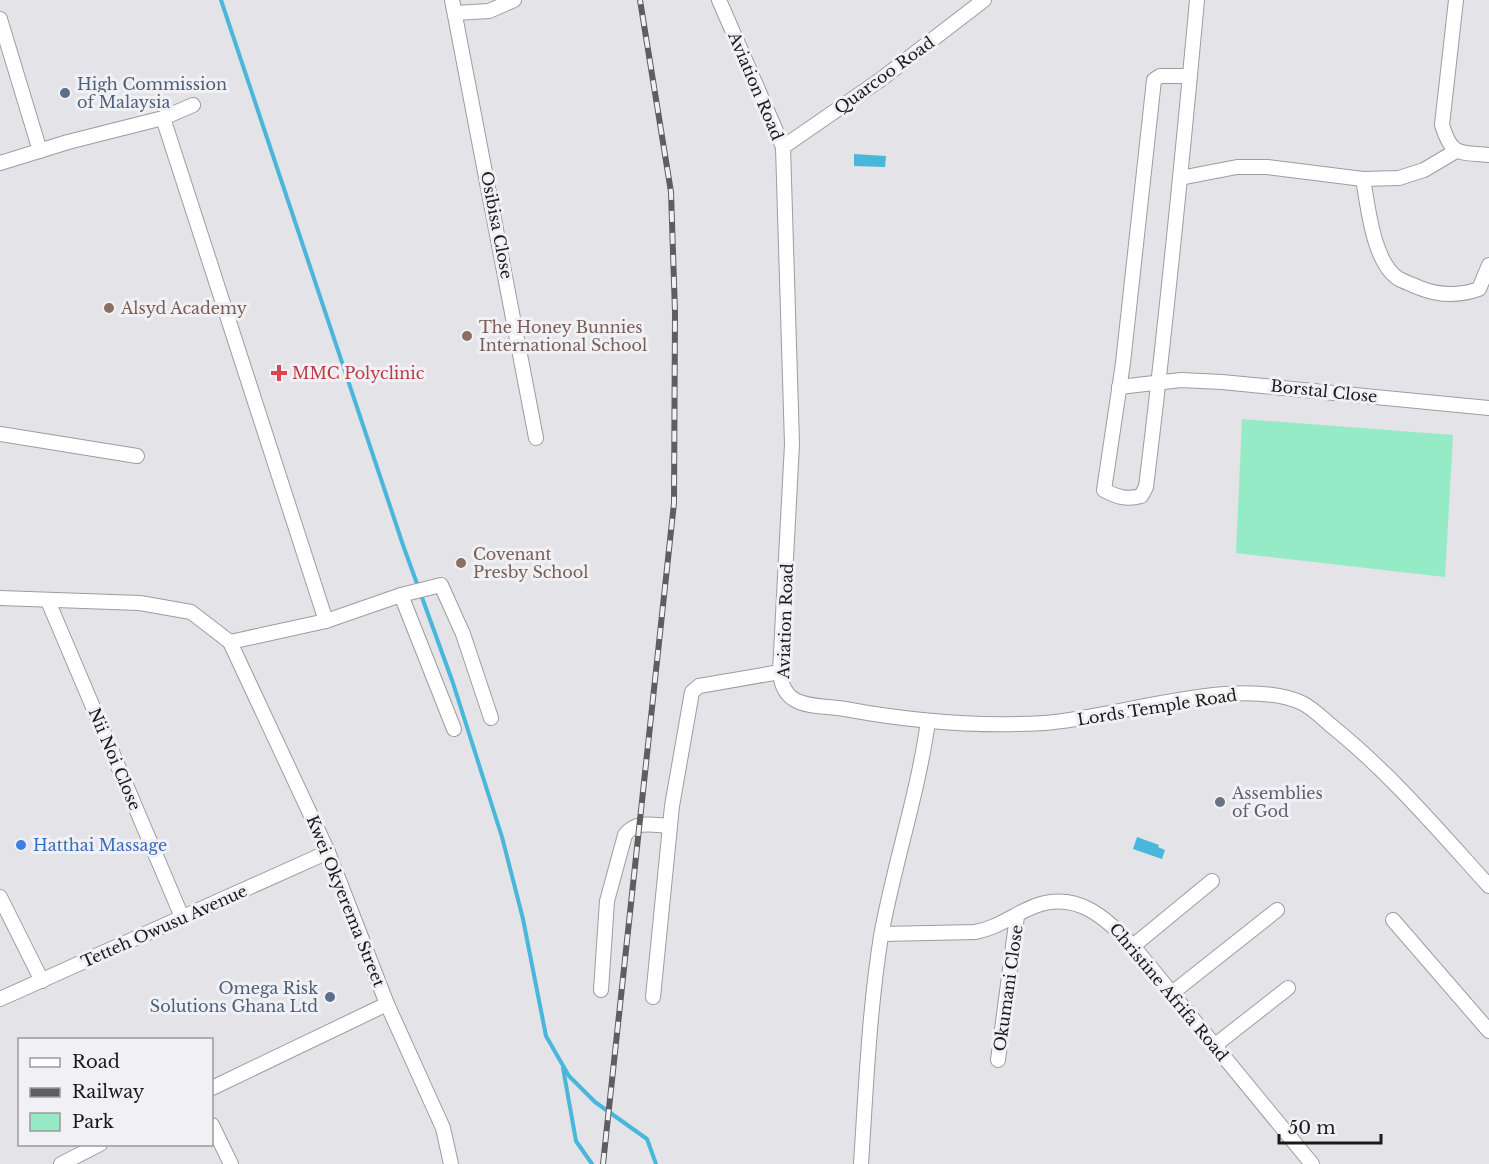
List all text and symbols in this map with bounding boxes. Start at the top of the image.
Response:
street label: Aviation Road [724,28,788,143]
street label: Quarcoo Road [830,32,938,118]
place label: High Commission of Malaysia [77,74,227,112]
marker: High Commission of Malaysia [58,86,72,100]
street label: Osibisa Close [477,170,517,280]
place label: Alsyd Academy [120,298,248,318]
marker: Alsyd Academy [102,301,116,315]
place label: The Honey Bunnies International School [479,317,647,355]
marker: The Honey Bunnies International School [460,329,474,343]
place label: MMC Polyclinic [292,363,425,383]
marker: MMC Polyclinic [270,364,288,382]
street label: Borstal Close [1270,375,1378,407]
place label: Covenant Presby School [473,544,588,582]
marker: Covenant Presby School [454,556,468,570]
street label: Aviation Road [773,563,797,680]
street label: Lords Temple Road [1076,684,1239,730]
street label: Nii Noi Close [84,705,146,813]
place label: Assemblies of God [1231,783,1323,821]
marker: Assemblies of God [1213,795,1227,809]
street label: Kwei Okyerema Street [302,812,390,990]
place label: Hatthai Massage [33,835,167,855]
marker: Hatthai Massage [14,838,28,852]
street label: Tetteh Owusu Avenue [78,880,250,972]
street label: Christine Afrifa Road [1105,919,1233,1065]
street label: Okumani Close [989,923,1027,1053]
place label: Omega Risk Solutions Ghana Ltd [150,978,318,1016]
marker: Omega Risk Solutions Ghana Ltd [323,990,337,1004]
legend [18,1038,213,1146]
text: Road [72,1051,120,1073]
text: Railway [72,1081,145,1103]
scale bar [1279,1107,1381,1145]
text: Park [72,1111,114,1133]
text: 50 m [1288,1117,1336,1139]

